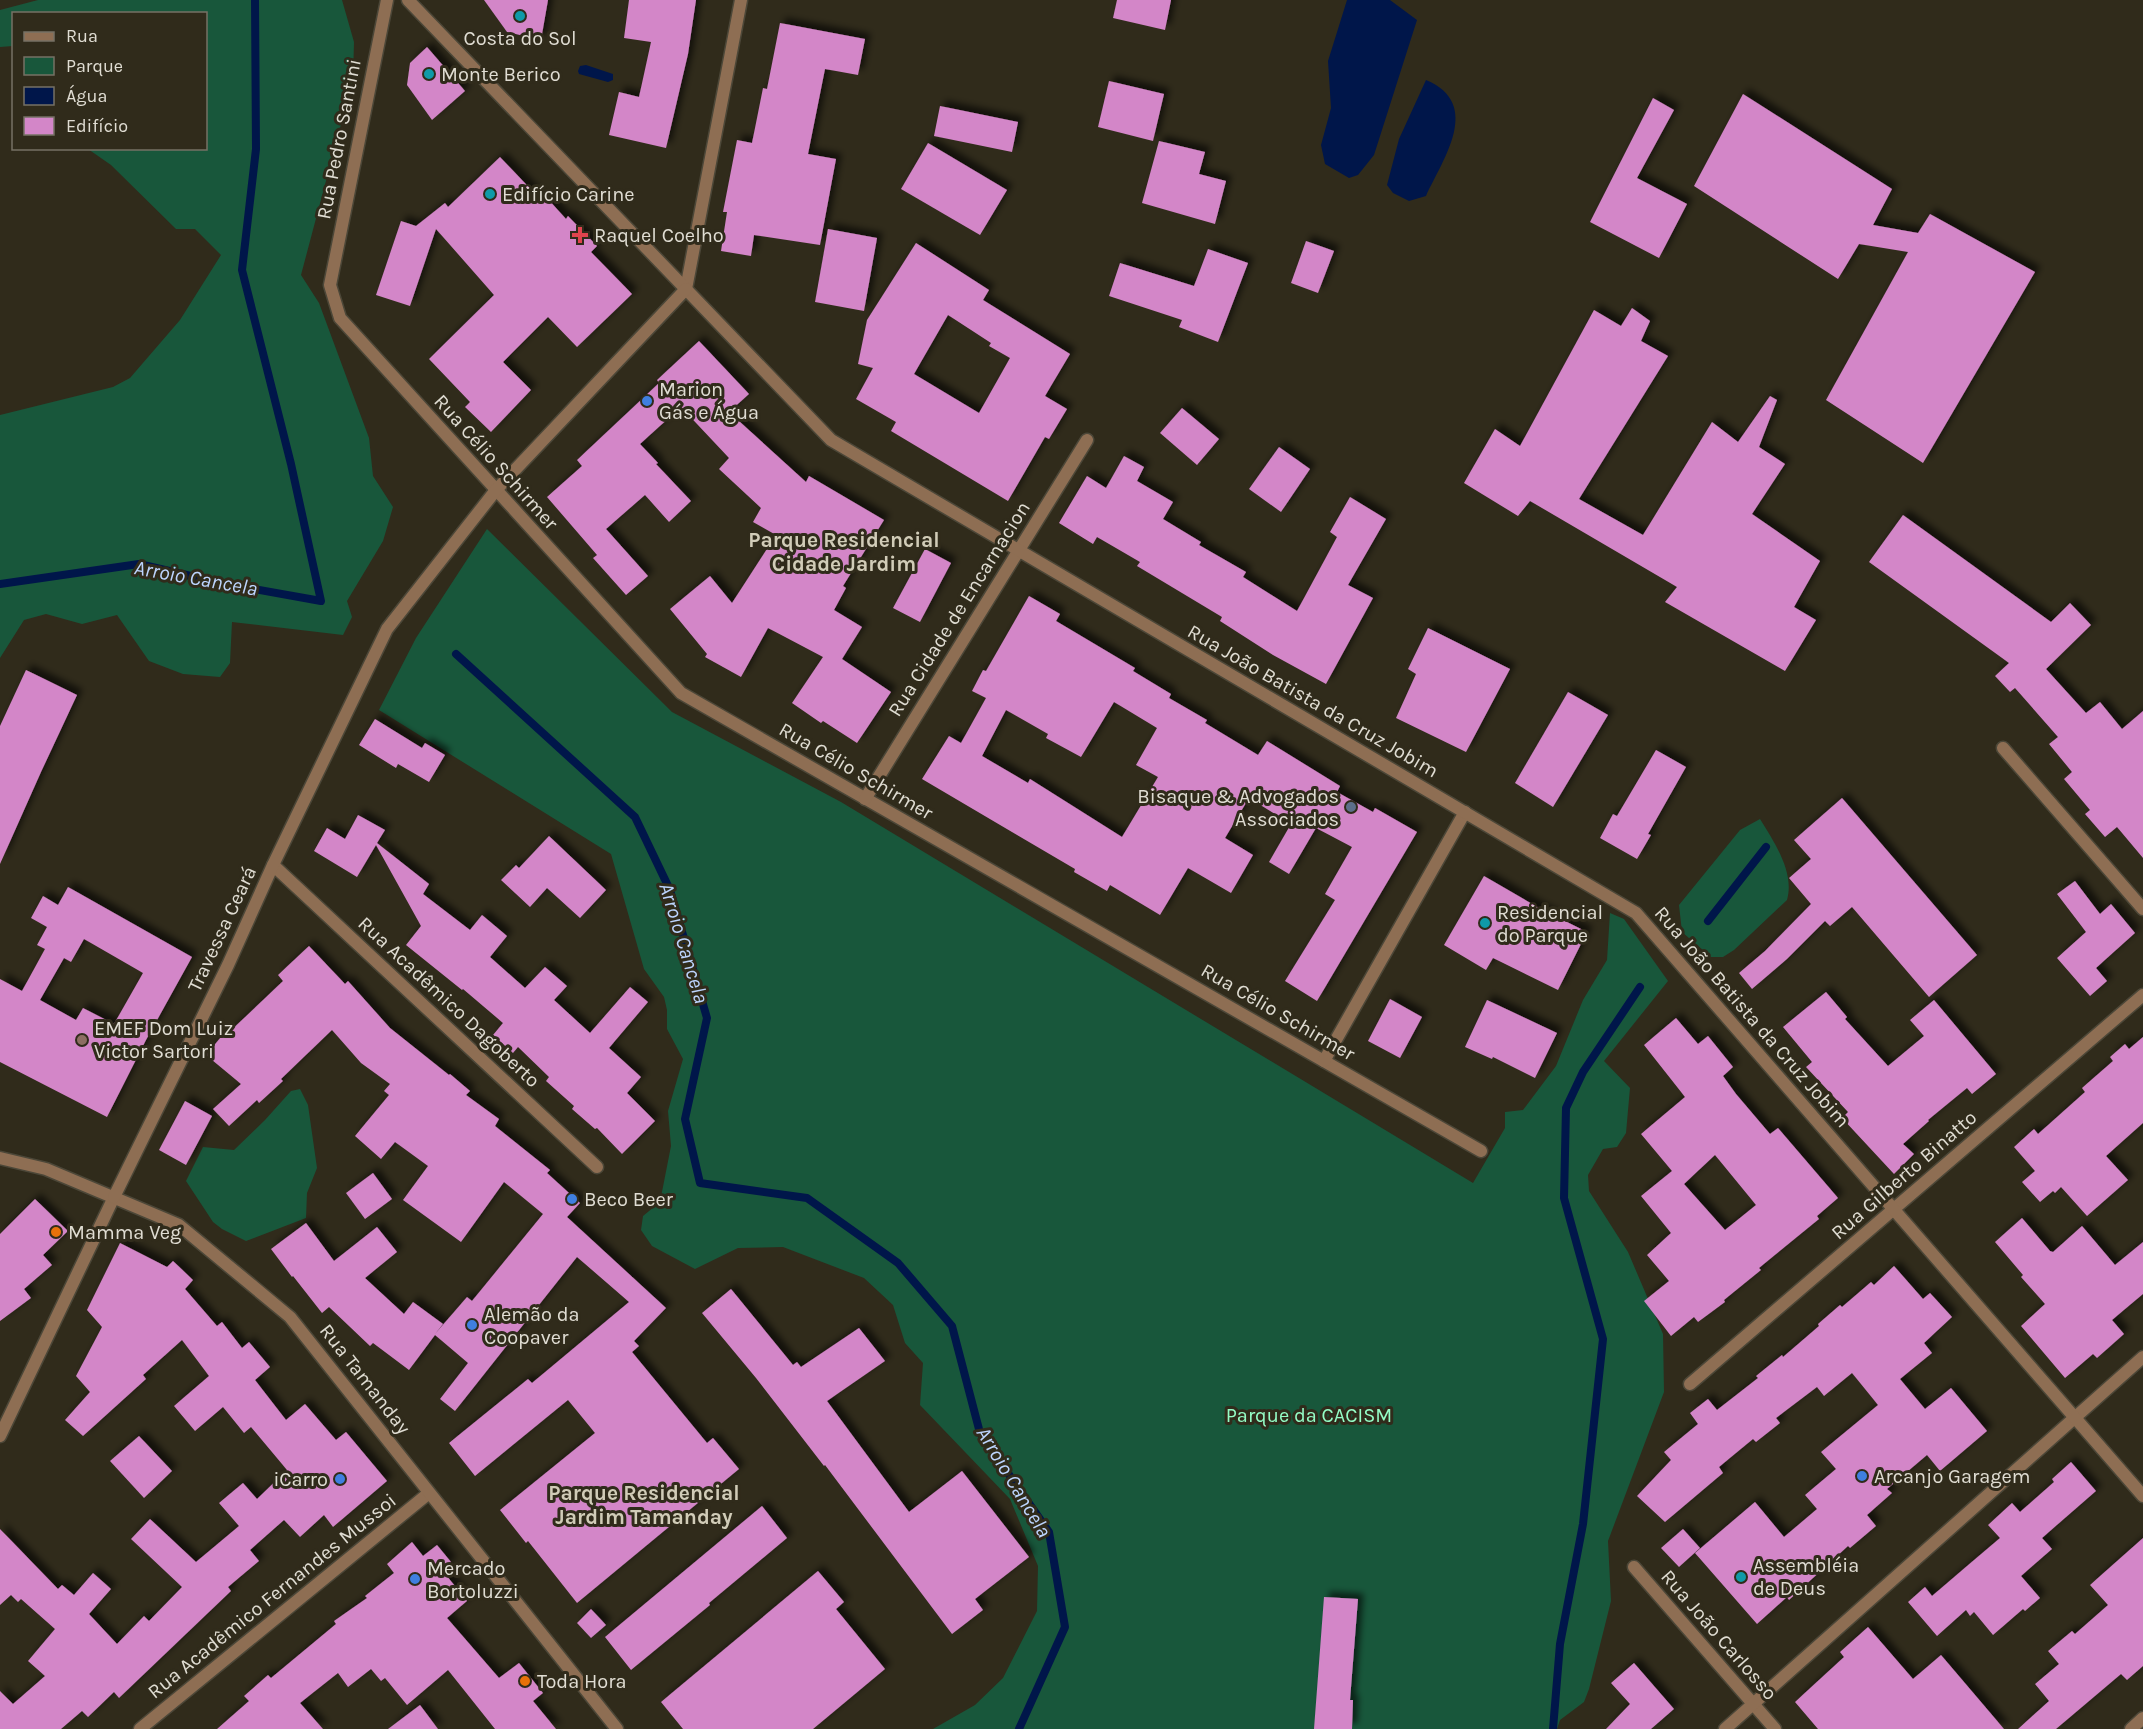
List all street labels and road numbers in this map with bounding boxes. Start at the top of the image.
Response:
street label: Rua Pedro Santini [312,57,366,221]
street label: Rua Célio Schirmer [429,390,563,535]
street label: Rua Cidade de Encarnacion [883,497,1035,721]
street label: Rua João Batista da Cruz Jobim [1184,620,1442,782]
street label: Rua Célio Schirmer [775,718,938,825]
street label: Travessa Ceará [183,863,261,995]
street label: Rua João Batista da Cruz Jobim [1650,902,1854,1132]
street label: Rua Acadêmico Dagoberto [353,912,545,1092]
street label: Rua Célio Schirmer [1197,959,1360,1066]
street label: Rua Gilberto Binatto [1827,1106,1981,1244]
street label: Rua Tamanday [315,1319,415,1439]
street label: Rua Acadêmico Fernandes Mussoi [143,1489,401,1703]
street label: Rua João Carlosso [1656,1565,1782,1705]

